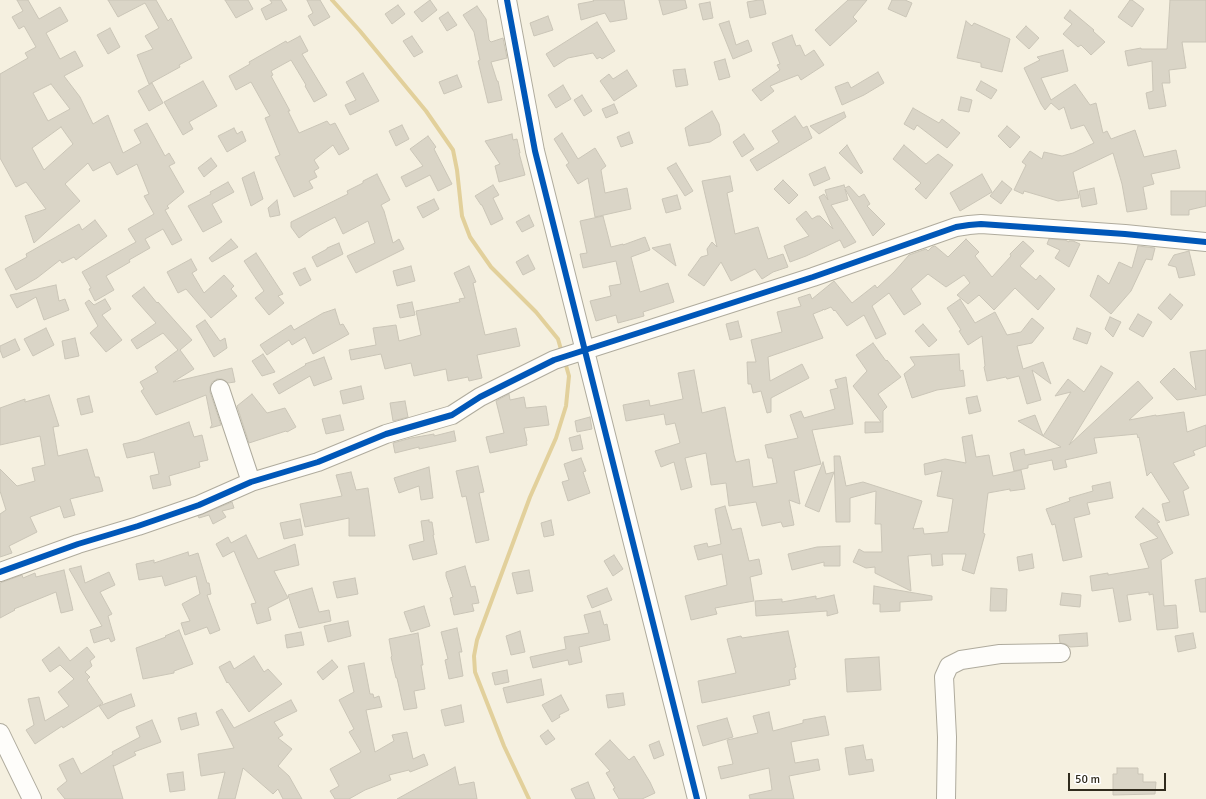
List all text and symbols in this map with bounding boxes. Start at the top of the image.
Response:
scale bar [1070,765,1168,791]
text: 50 m [1075,772,1100,787]

